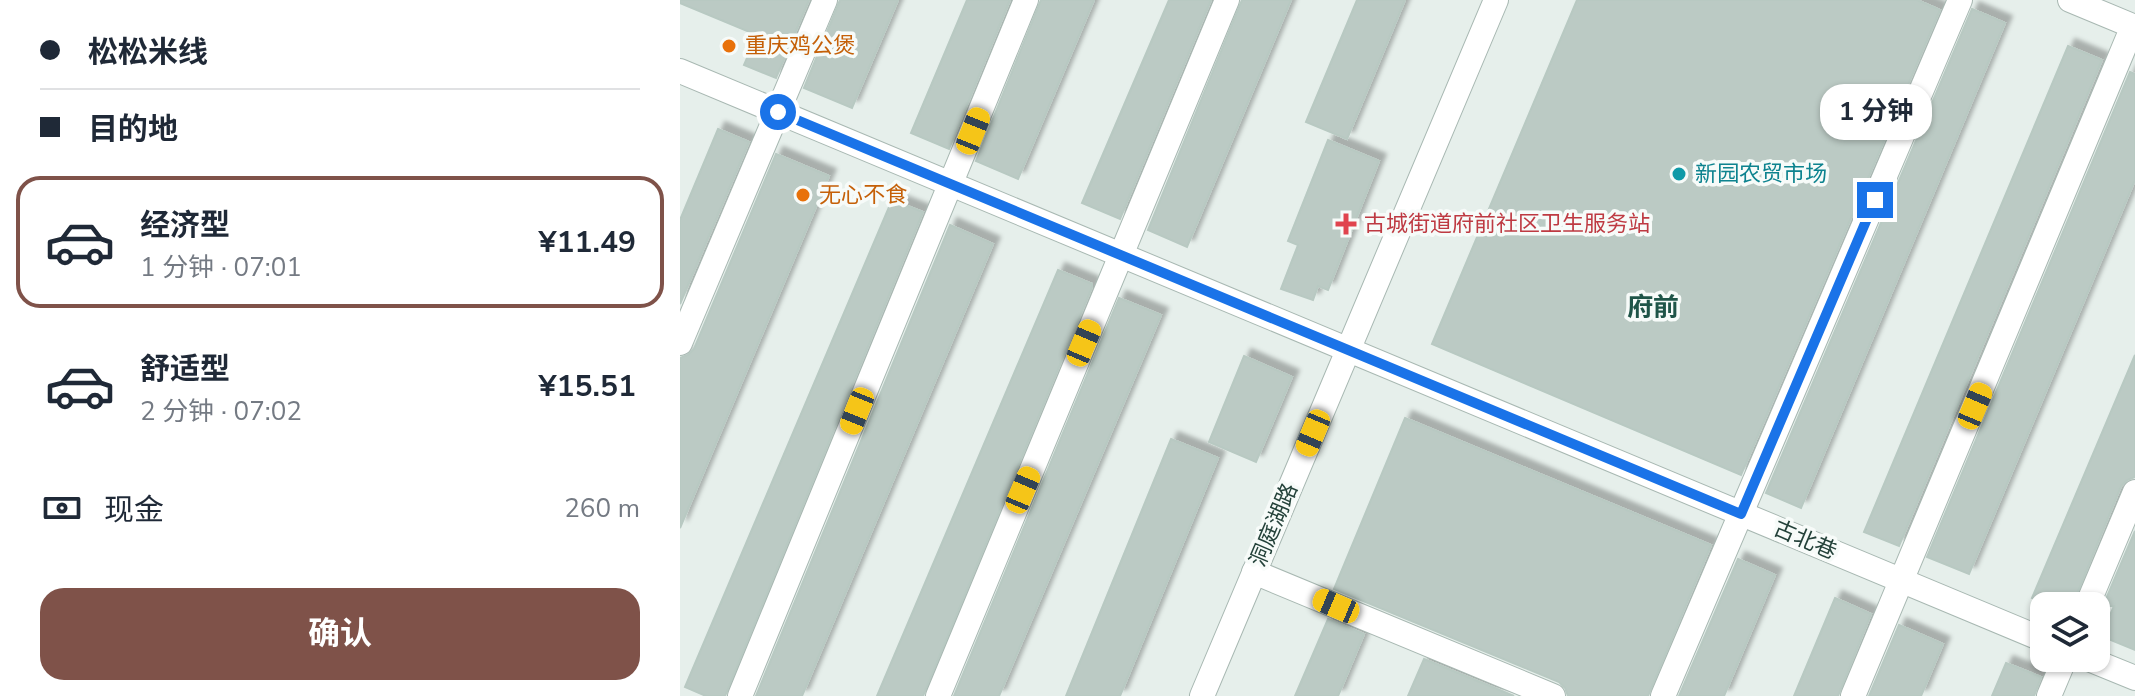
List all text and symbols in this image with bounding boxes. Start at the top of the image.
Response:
place label: 重庆鸡公煲 [745,31,855,61]
text: 松松米线 [88,32,208,73]
marker: 重庆鸡公煲 [720,37,738,55]
callout: 1 分钟 [1819,84,1931,140]
route start [760,94,796,130]
text: 1 分钟 [1839,94,1913,129]
car [953,104,993,158]
text: 目的地 [88,109,178,150]
place label: 新园农贸市场 [1695,159,1827,189]
marker: 新园农贸市场 [1670,165,1688,183]
place label: 无心不食 [819,180,907,210]
route end [1857,182,1893,218]
marker: 无心不食 [794,186,812,204]
text: 经济型 [140,205,230,246]
icon: car [44,206,116,278]
place label: 古城街道府前社区卫生服务站 [1364,209,1650,239]
marker: 古城街道府前社区卫生服务站 [1335,213,1357,235]
text: ¥11.49 [539,222,636,263]
text: 1 分钟 · 07:01 [140,250,302,285]
district label: 府前 [1627,290,1679,325]
car [1064,316,1104,370]
text: 舒适型 [140,349,230,390]
icon: car [44,350,116,422]
text: ¥15.51 [539,366,636,407]
car [1955,379,1995,433]
car [837,384,877,438]
text: 2 分钟 · 07:02 [140,394,302,429]
car [1293,406,1333,460]
car [1003,463,1043,517]
street label: 洞庭湖路 [1243,479,1305,571]
icon: cash [40,486,84,530]
text: 现金 [104,490,164,531]
text: 260 m [564,491,640,526]
street label: 古北巷 [1769,513,1841,567]
car [1309,586,1363,626]
button: 确认 [40,588,640,680]
map controls [2030,592,2110,672]
button: layers [2030,592,2110,672]

